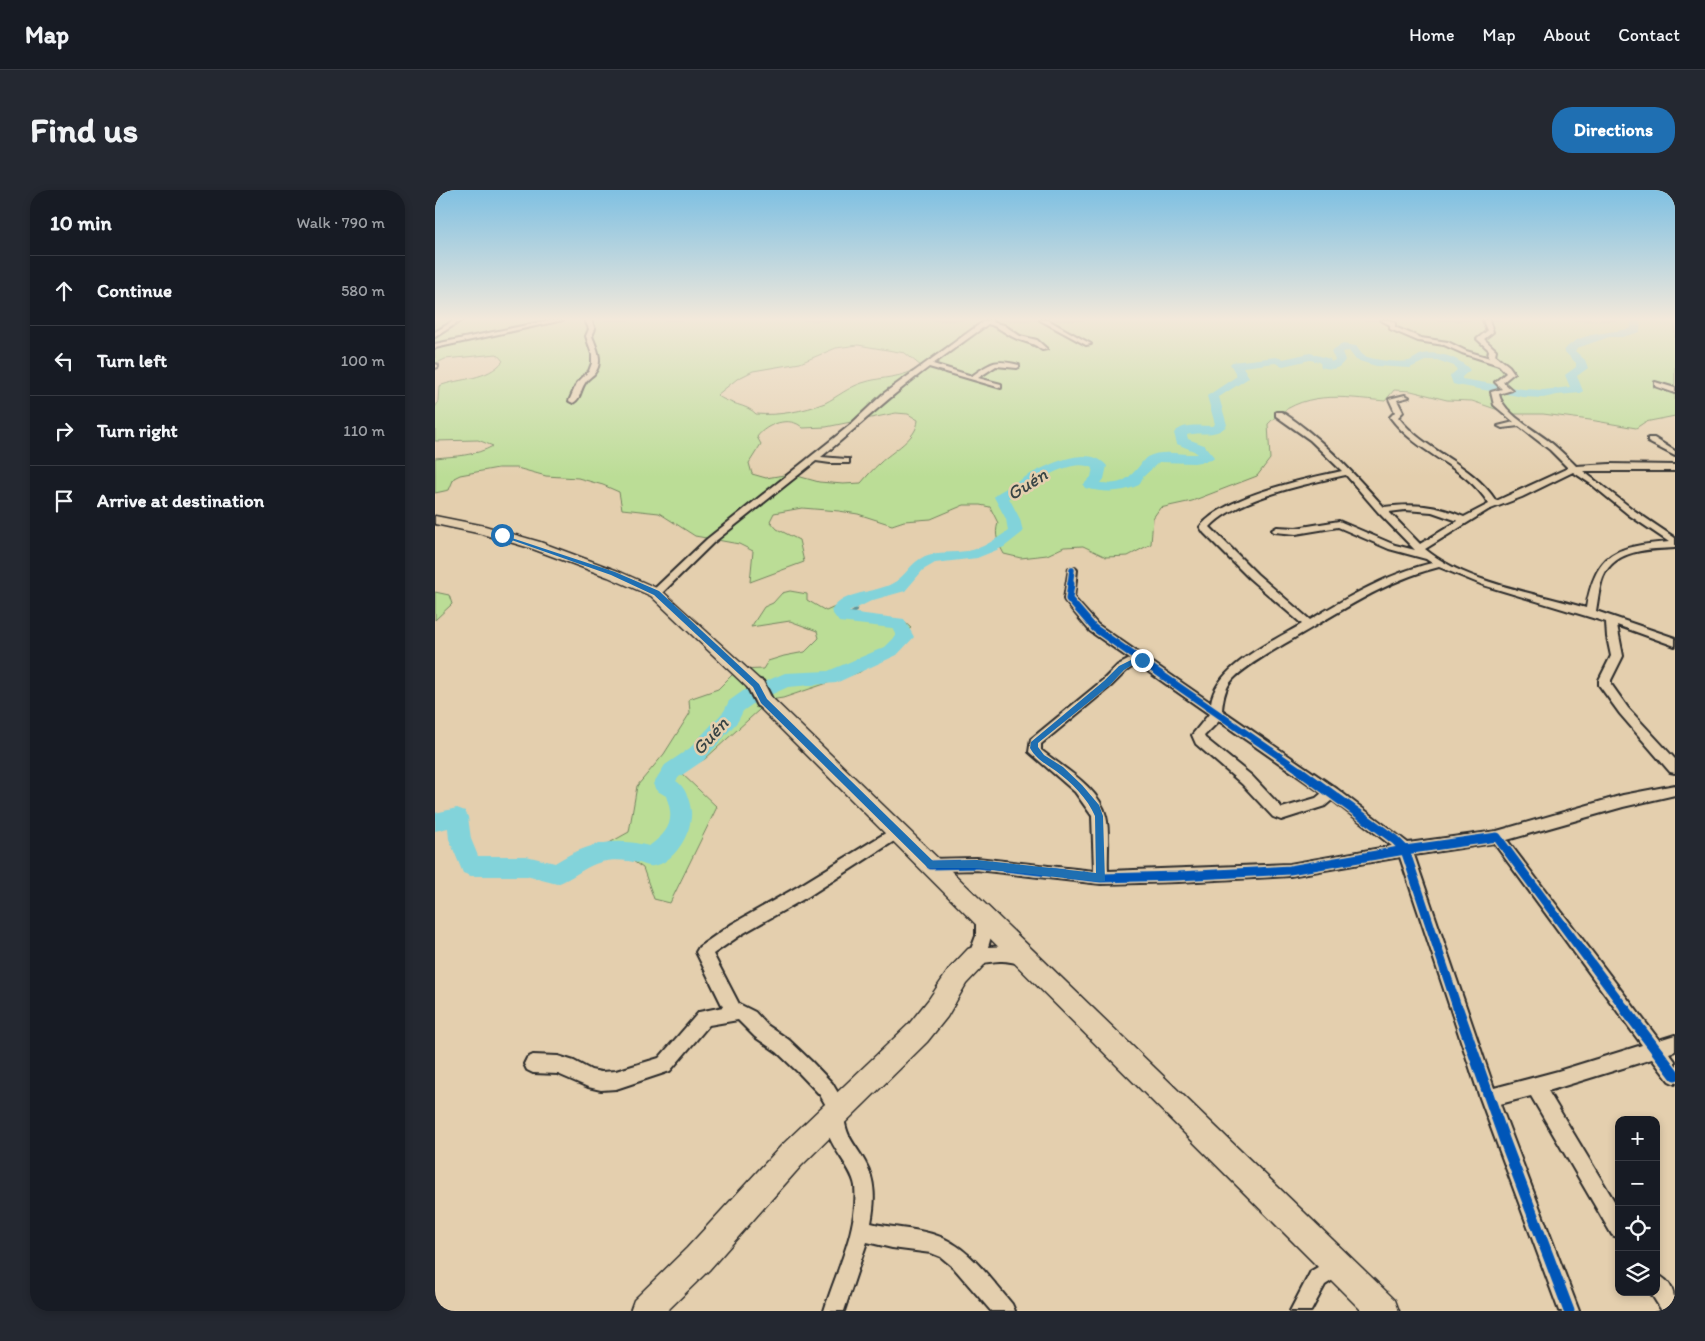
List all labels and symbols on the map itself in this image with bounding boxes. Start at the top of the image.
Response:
water label: Guén [1002,463,1052,505]
route start [491,524,514,547]
route end [1131,649,1154,672]
water label: Guén [687,712,733,760]

